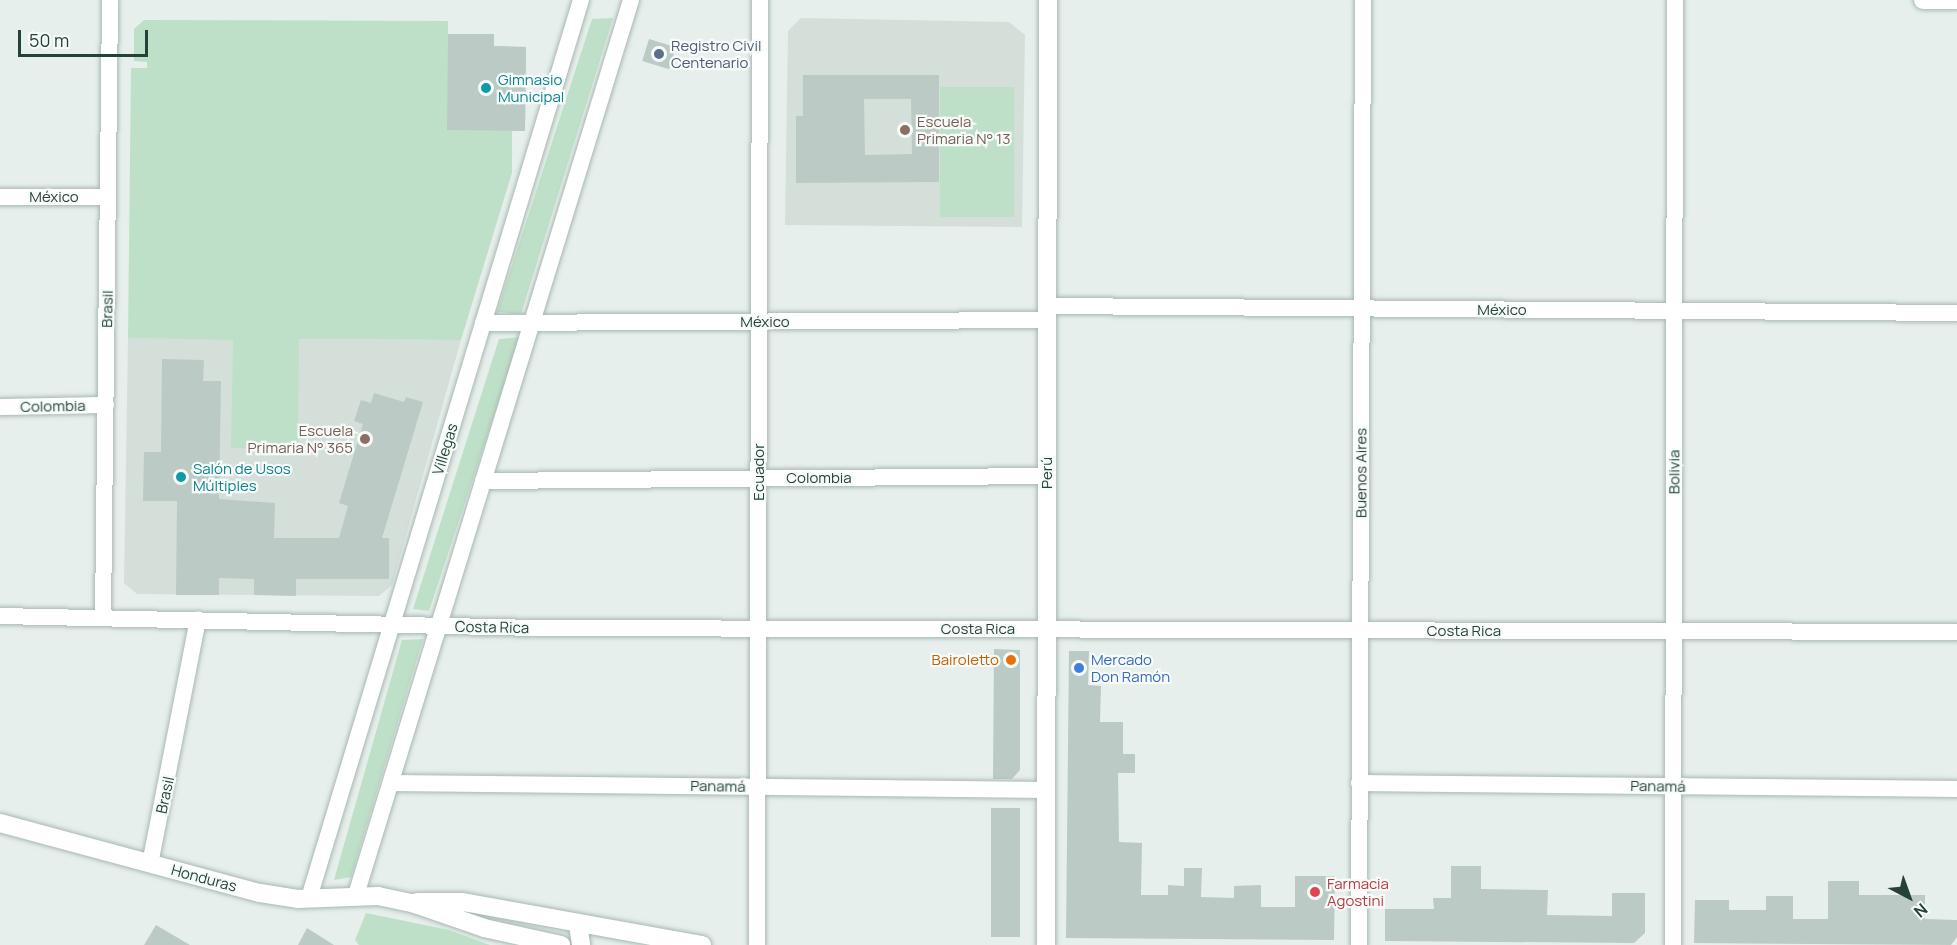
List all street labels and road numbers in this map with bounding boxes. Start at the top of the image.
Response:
street label: México [29,188,79,206]
street label: Brasil [98,290,116,328]
street label: México [1477,301,1527,319]
street label: México [740,313,790,331]
street label: Colombia [20,396,86,416]
street label: Villegas [429,421,461,477]
street label: Buenos Aires [1352,428,1370,518]
street label: Ecuador [750,443,768,501]
street label: Bolivia [1665,450,1683,494]
street label: Perú [1038,457,1056,489]
street label: Colombia [786,469,852,487]
street label: Costa Rica [455,617,529,637]
street label: Costa Rica [941,620,1015,638]
street label: Costa Rica [1427,622,1501,640]
street label: Brasil [152,775,178,815]
street label: Panamá [690,777,746,795]
street label: Panamá [1630,777,1686,795]
street label: Honduras [169,861,239,895]

